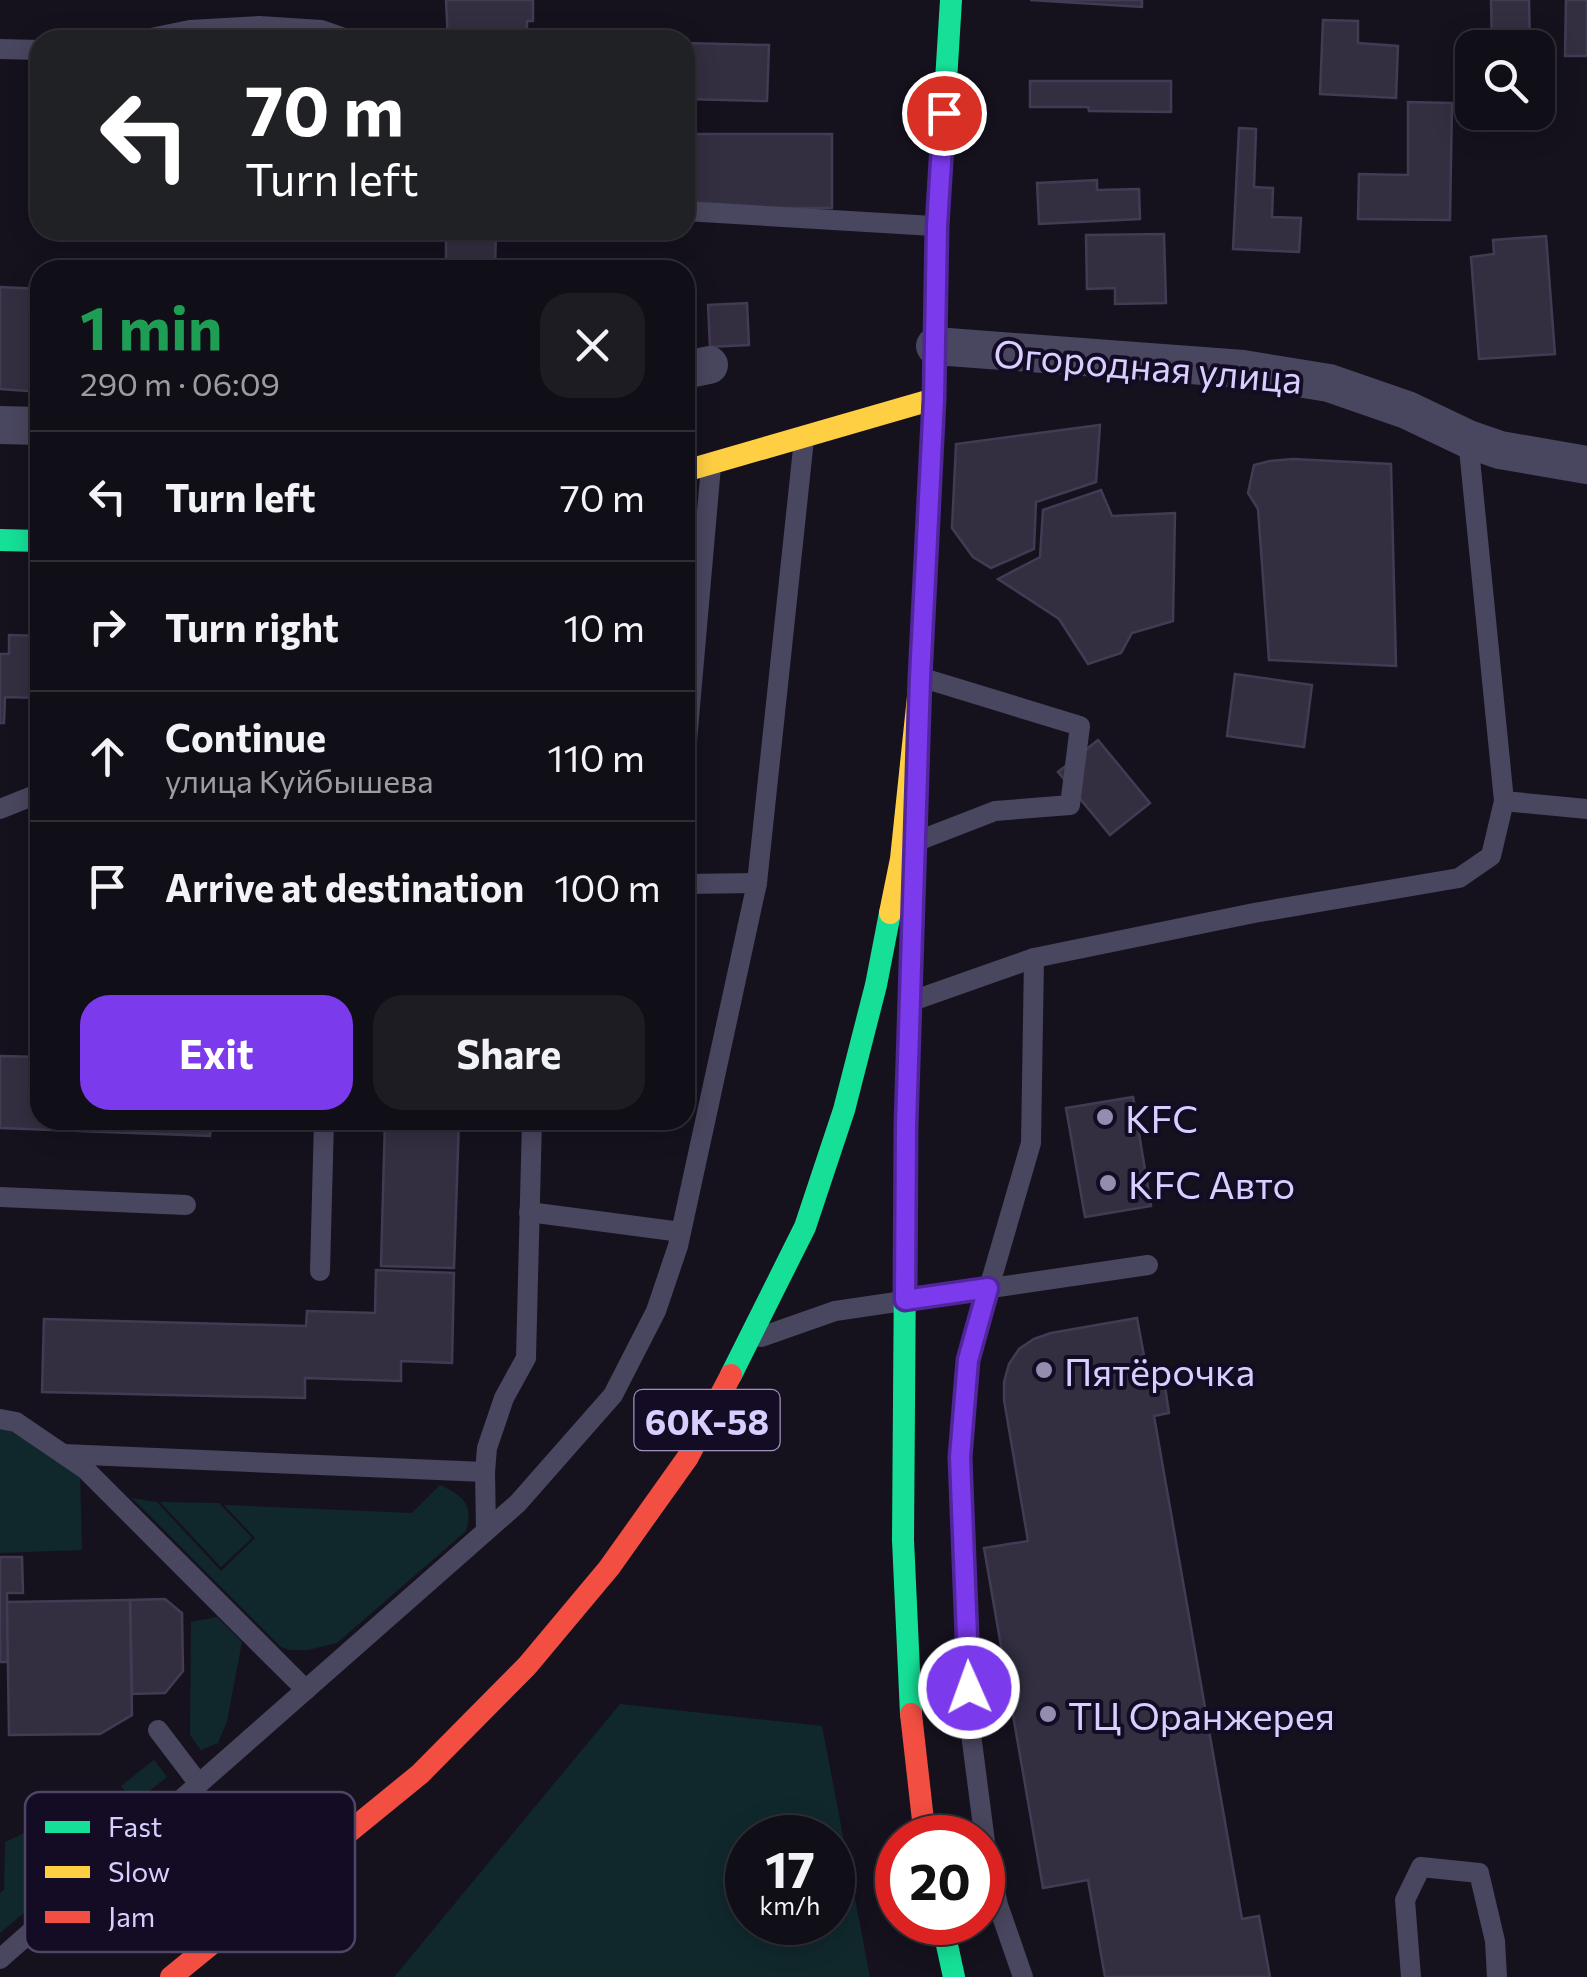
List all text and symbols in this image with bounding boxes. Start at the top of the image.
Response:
map controls [1455,30,1555,130]
button: search [1455,30,1555,130]
text: 70 m [245,65,404,150]
icon: left [80,70,210,200]
pin [902,71,987,156]
icon: arrive [917,86,972,141]
text: Turn left [245,150,419,205]
text: 1 min [80,289,222,362]
button: close [540,293,645,398]
street label: Огородная улица [992,328,1304,402]
text: 290 m · 06:09 [80,363,280,403]
icon: left [80,469,135,524]
text: Turn left [165,473,316,520]
text: 70 m [560,473,645,520]
icon: right [80,599,135,654]
text: Turn right [165,603,339,650]
text: 10 m [564,603,645,650]
text: Continue [165,713,326,760]
icon: ahead [80,729,135,784]
text: 110 m [547,733,645,780]
text: улица Куйбышева [165,760,434,800]
icon: arrive [80,859,135,914]
text: Arrive at destination [165,863,524,910]
text: 100 m [554,863,661,910]
button: Exit [80,995,353,1110]
button: Share [373,995,645,1110]
place label: KFC [1125,1094,1198,1141]
marker: KFC [1094,1106,1116,1128]
place label: KFC Авто [1128,1160,1295,1207]
marker: KFC Авто [1097,1172,1119,1194]
place label: Пятёрочка [1064,1347,1255,1394]
marker: Пятёрочка [1033,1359,1055,1381]
road number: 60К-58 [634,1390,780,1450]
position arrow [917,1636,1021,1740]
place label: ТЦ Оранжерея [1068,1691,1335,1738]
marker: ТЦ Оранжерея [1037,1703,1059,1725]
legend [25,1792,355,1952]
text: Fast [108,1809,162,1843]
speed limit sign: 20 [875,1815,1005,1945]
text: 17 [765,1837,815,1898]
text: Slow [108,1854,170,1888]
text: km/h [760,1890,820,1920]
text: Jam [108,1899,155,1933]

